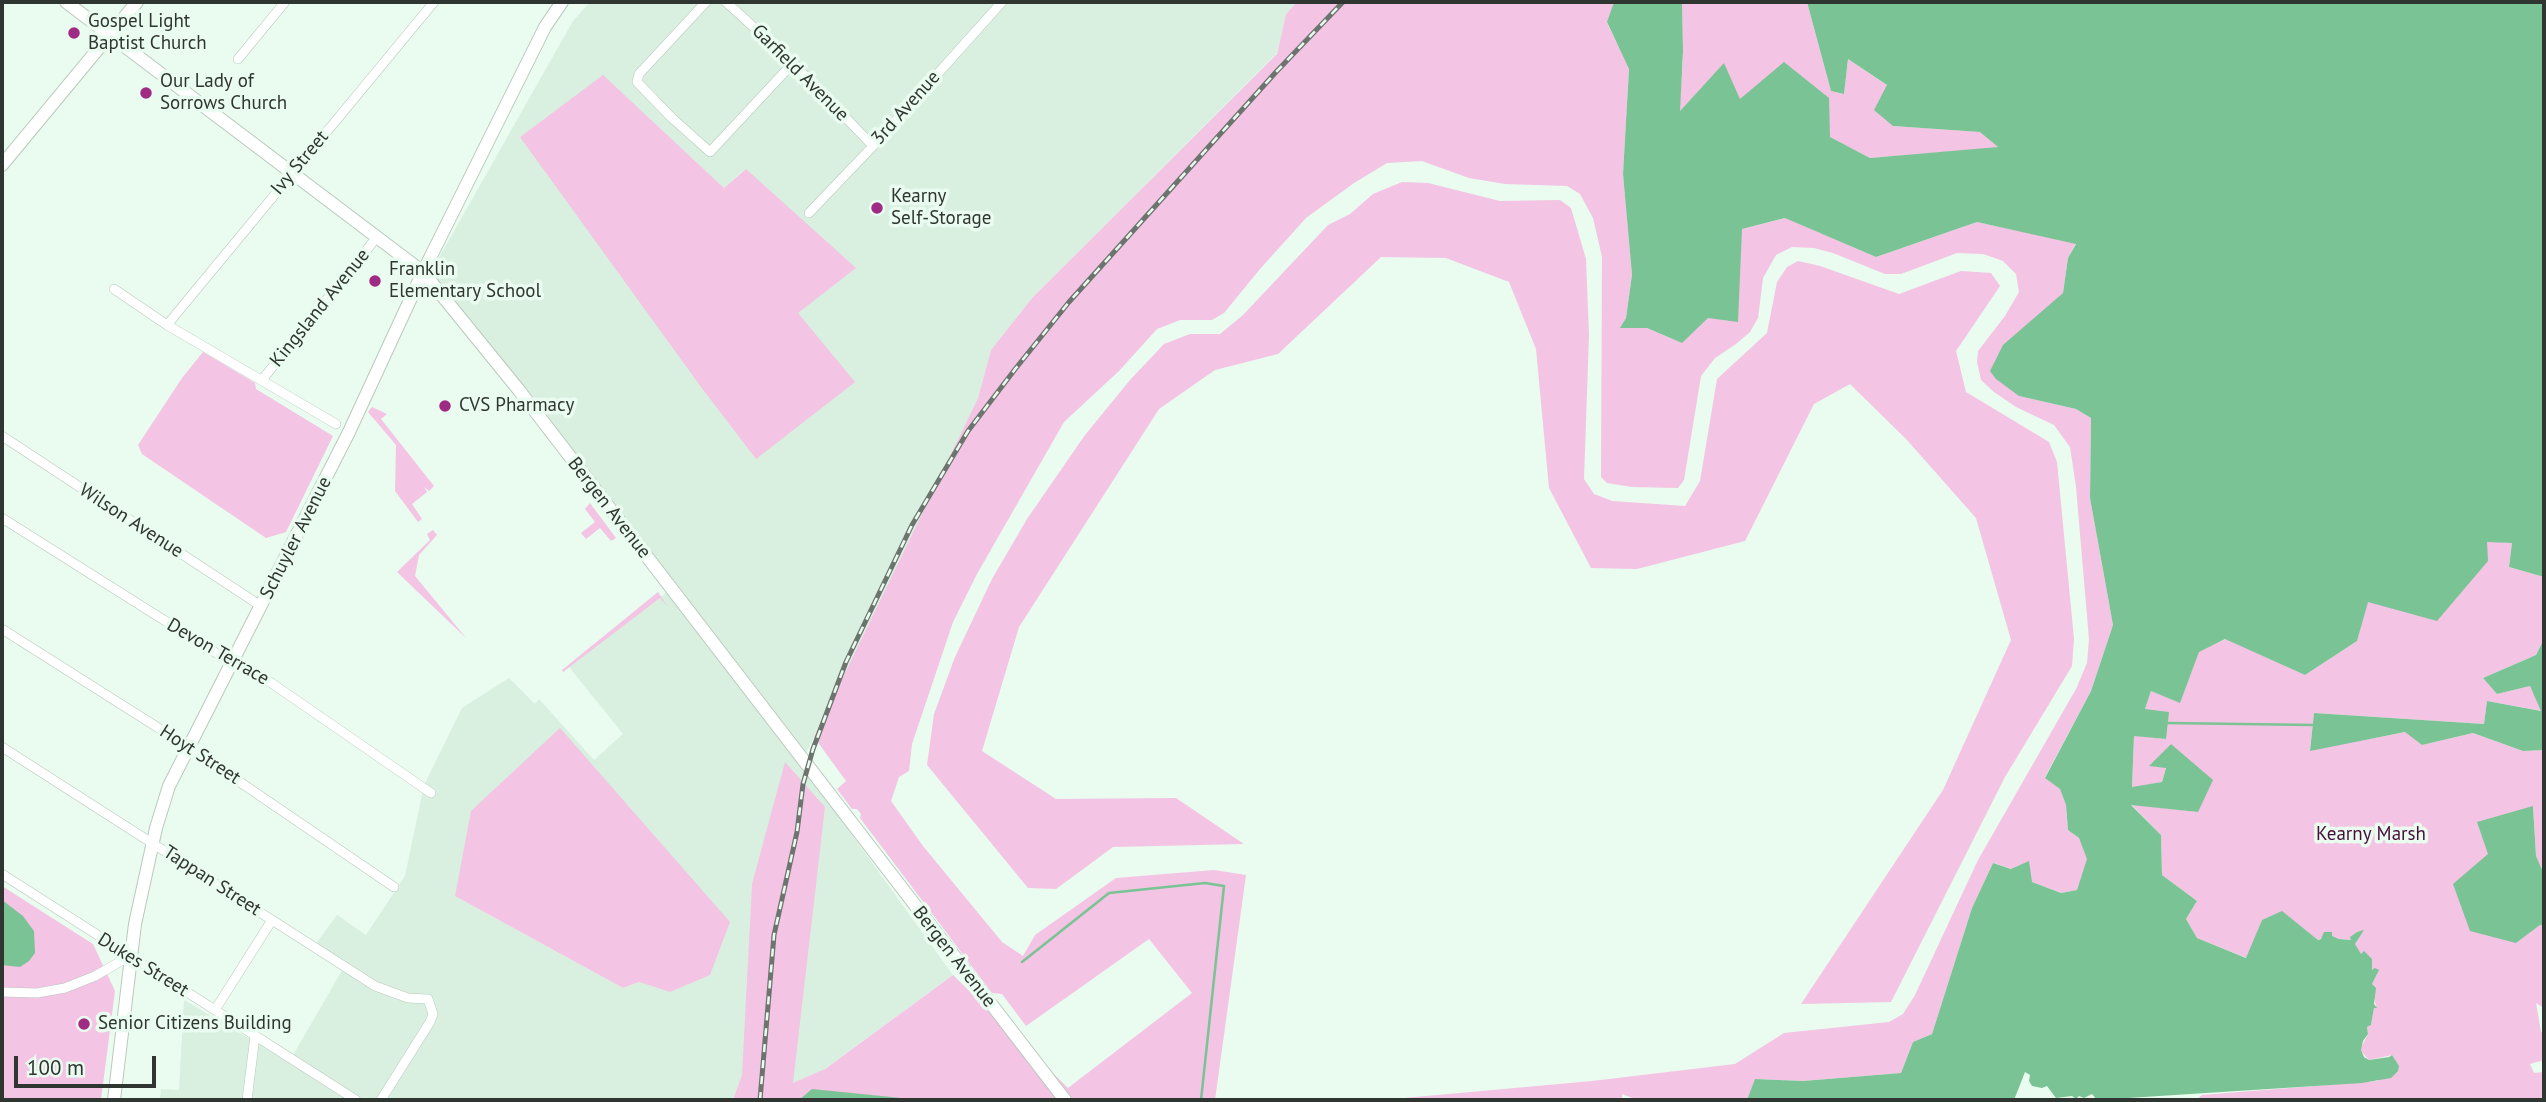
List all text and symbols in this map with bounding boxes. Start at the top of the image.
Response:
place label: Gospel Light Baptist Church [88,11,207,55]
street label: Garfield Avenue [747,20,853,126]
marker: Gospel Light Baptist Church [66,25,82,41]
street label: 3rd Avenue [867,66,945,150]
place label: Our Lady of Sorrows Church [160,71,287,115]
marker: Our Lady of Sorrows Church [138,85,154,101]
street label: Ivy Street [266,126,334,200]
place label: Kearny Self-Storage [891,186,991,230]
marker: Kearny Self-Storage [869,200,885,216]
street label: Kingsland Avenue [265,244,375,372]
place label: Franklin Elementary School [389,259,541,303]
marker: Franklin Elementary School [367,273,383,289]
place label: CVS Pharmacy [459,395,574,417]
marker: CVS Pharmacy [437,398,453,414]
street label: Bergen Avenue [563,453,655,563]
street label: Schuyler Avenue [255,473,337,603]
street label: Wilson Avenue [75,479,187,563]
street label: Devon Terrace [163,614,273,690]
street label: Hoyt Street [155,720,245,790]
park label: Kearny Marsh [2316,824,2426,846]
street label: Tappan Street [159,841,265,921]
street label: Bergen Avenue [908,902,1000,1012]
street label: Dukes Street [93,928,193,1002]
place label: Senior Citizens Building [98,1013,292,1035]
marker: Senior Citizens Building [76,1016,92,1032]
scale bar [18,1042,159,1086]
text: 100 m [27,1054,84,1081]

